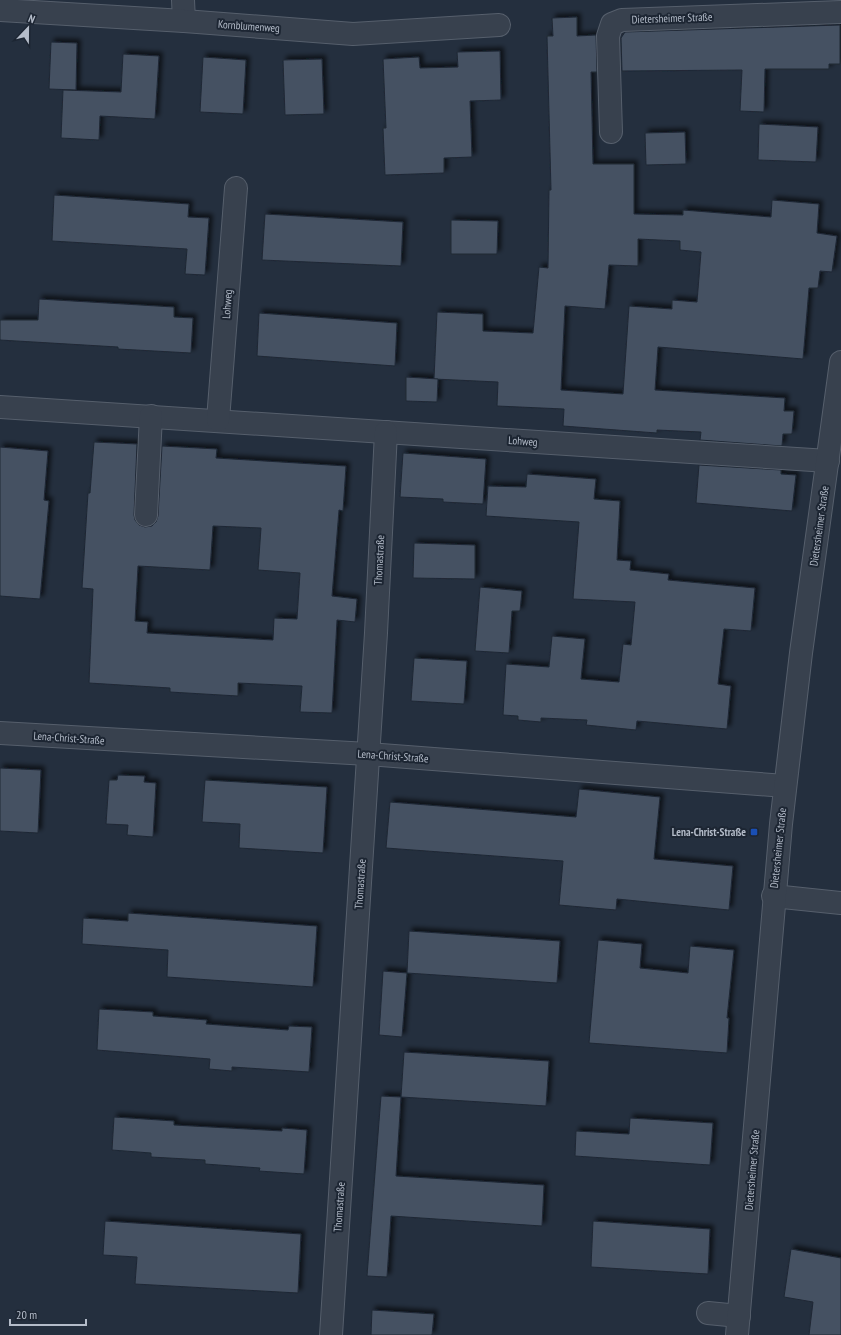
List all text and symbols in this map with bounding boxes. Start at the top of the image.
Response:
north arrow [8,8,48,48]
street label: Dietersheimer Straße [631,10,713,26]
text: N [26,11,37,26]
street label: Kornblumenweg [218,17,281,35]
street label: Lohweg [219,289,235,319]
street label: Lohweg [508,433,538,449]
street label: Dietersheimer Straße [806,485,832,567]
street label: Thomastraße [371,534,387,585]
street label: Lena-Christ-Straße [33,729,105,747]
street label: Lena-Christ-Straße [357,747,429,765]
street label: Dietersheimer Straße [767,807,789,889]
place label: Lena-Christ-Straße [672,825,746,839]
marker: Lena-Christ-Straße [749,827,759,837]
street label: Thomastraße [351,858,369,909]
street label: Dietersheimer Straße [742,1129,763,1211]
street label: Thomastraße [330,1181,348,1232]
scale bar [10,1301,86,1327]
text: 20 m [16,1307,37,1322]

